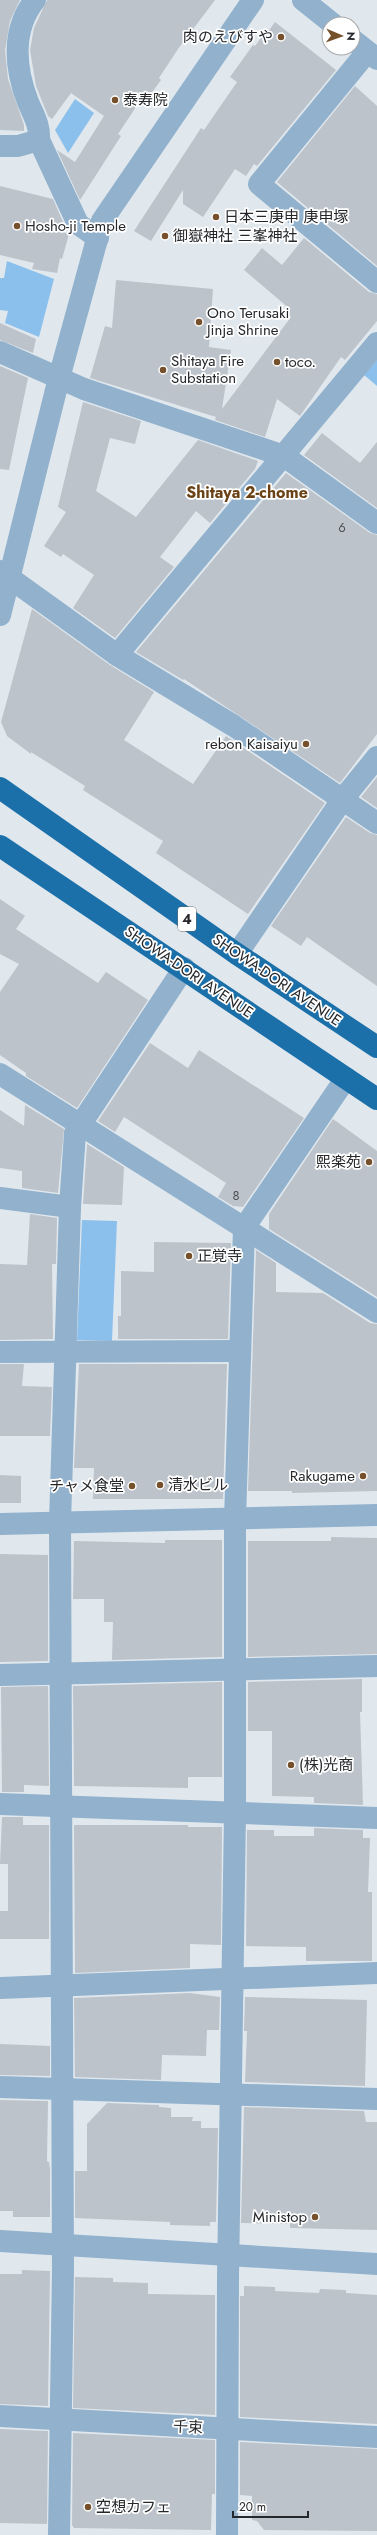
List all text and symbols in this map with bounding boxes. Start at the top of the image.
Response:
north arrow [321,16,361,56]
place label: 肉のえびすや [183,26,273,48]
marker: 肉のえびすや [276,32,286,42]
text: N [343,32,359,41]
place label: 泰寿院 [123,89,168,111]
marker: 泰寿院 [110,95,120,105]
place label: 日本三庚申 庚申塚 [224,206,349,228]
marker: 日本三庚申 庚申塚 [211,212,221,222]
place label: Hosho-ji Temple [25,215,126,237]
marker: Hosho-ji Temple [12,221,22,231]
place label: 御嶽神社 三峯神社 [173,225,298,247]
marker: 御嶽神社 三峯神社 [160,231,170,241]
place label: Ono Terusaki Jinja Shrine [205,302,289,341]
marker: Ono Terusaki Jinja Shrine [194,317,204,327]
place label: Shitaya Fire Substation [171,350,244,389]
place label: toco. [285,351,316,373]
marker: toco. [272,357,282,367]
marker: Shitaya Fire Substation [158,365,168,375]
district label: Shitaya 2-chome [186,481,308,504]
house number: 6 [338,518,346,537]
place label: rebon Kaisaiyu [205,733,298,755]
marker: rebon Kaisaiyu [301,739,311,749]
road number: 4 [178,907,196,931]
street label: SHOWA-DORI AVENUE [120,921,258,1023]
street label: SHOWA-DORI AVENUE [208,929,346,1031]
place label: 熙楽苑 [316,1151,361,1173]
marker: 熙楽苑 [364,1157,374,1167]
house number: 8 [232,1186,240,1205]
place label: 正覚寺 [197,1245,242,1267]
marker: 正覚寺 [184,1251,194,1261]
place label: Rakugame [290,1465,355,1487]
marker: Rakugame [358,1471,368,1481]
place label: 清水ビル [168,1474,228,1496]
place label: チャメ食堂 [49,1475,124,1497]
marker: 清水ビル [155,1480,165,1490]
marker: チャメ食堂 [127,1481,137,1491]
place label: (株)光商 [299,1754,353,1776]
marker: (株)光商 [286,1760,296,1770]
place label: Ministop [253,2206,307,2228]
marker: Ministop [310,2212,320,2222]
street label: 千束 [172,2415,204,2439]
scale bar [233,2493,308,2519]
place label: 空想カフェ [96,2496,171,2518]
text: 20 m [239,2498,266,2516]
marker: 空想カフェ [83,2502,93,2512]

